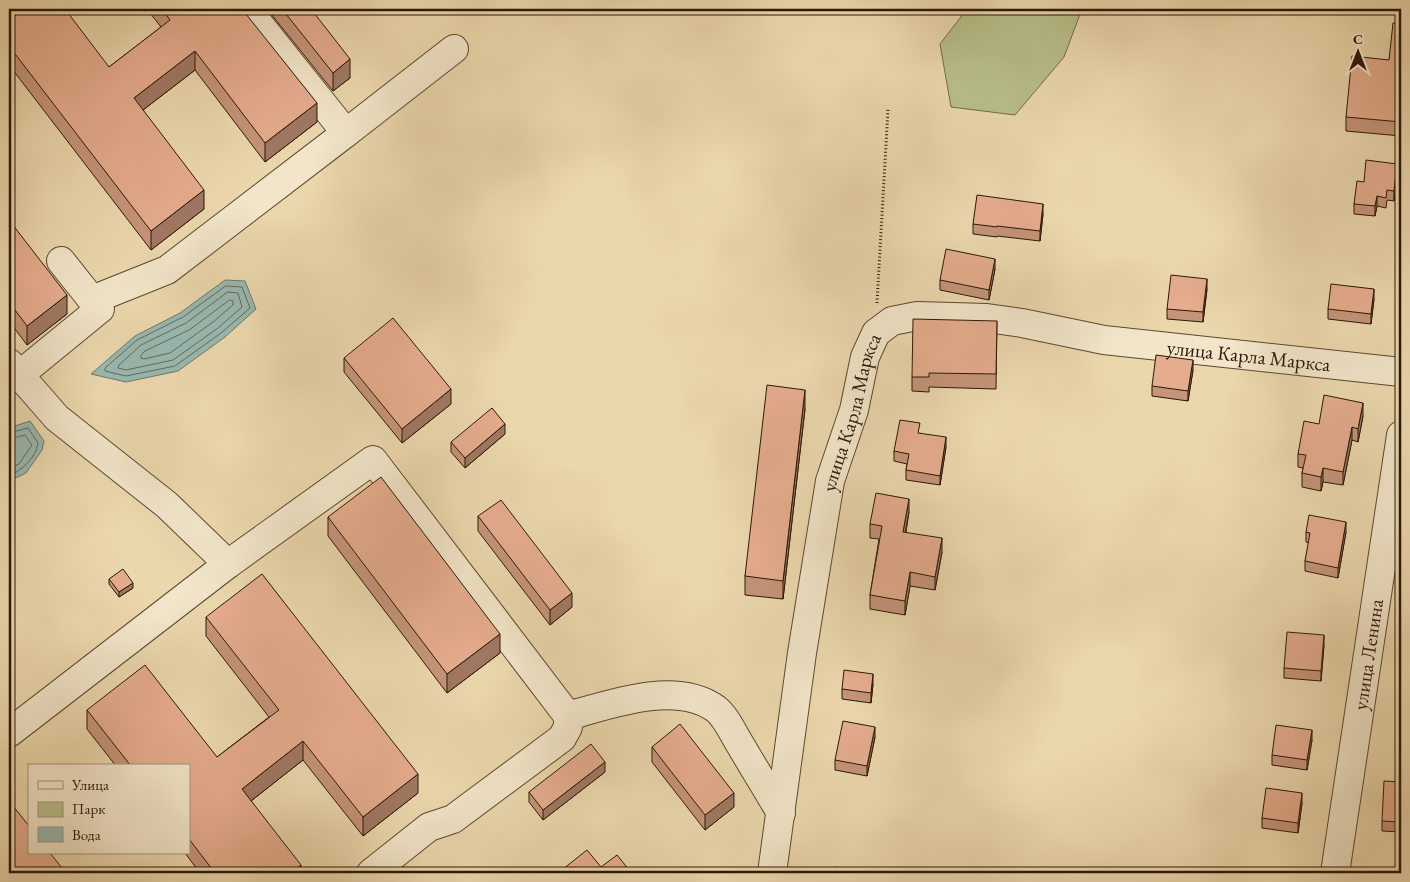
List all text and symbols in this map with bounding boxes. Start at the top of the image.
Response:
north arrow [1332,28,1382,78]
text: С [1353,30,1363,48]
street label: улица Карла Маркса [815,329,887,493]
street label: улица Карла Маркса [1166,334,1332,377]
street label: улица Ленина [1347,597,1389,712]
legend [28,764,190,854]
text: Улица [71,775,109,794]
text: Парк [72,799,105,818]
text: Вода [72,825,101,844]

